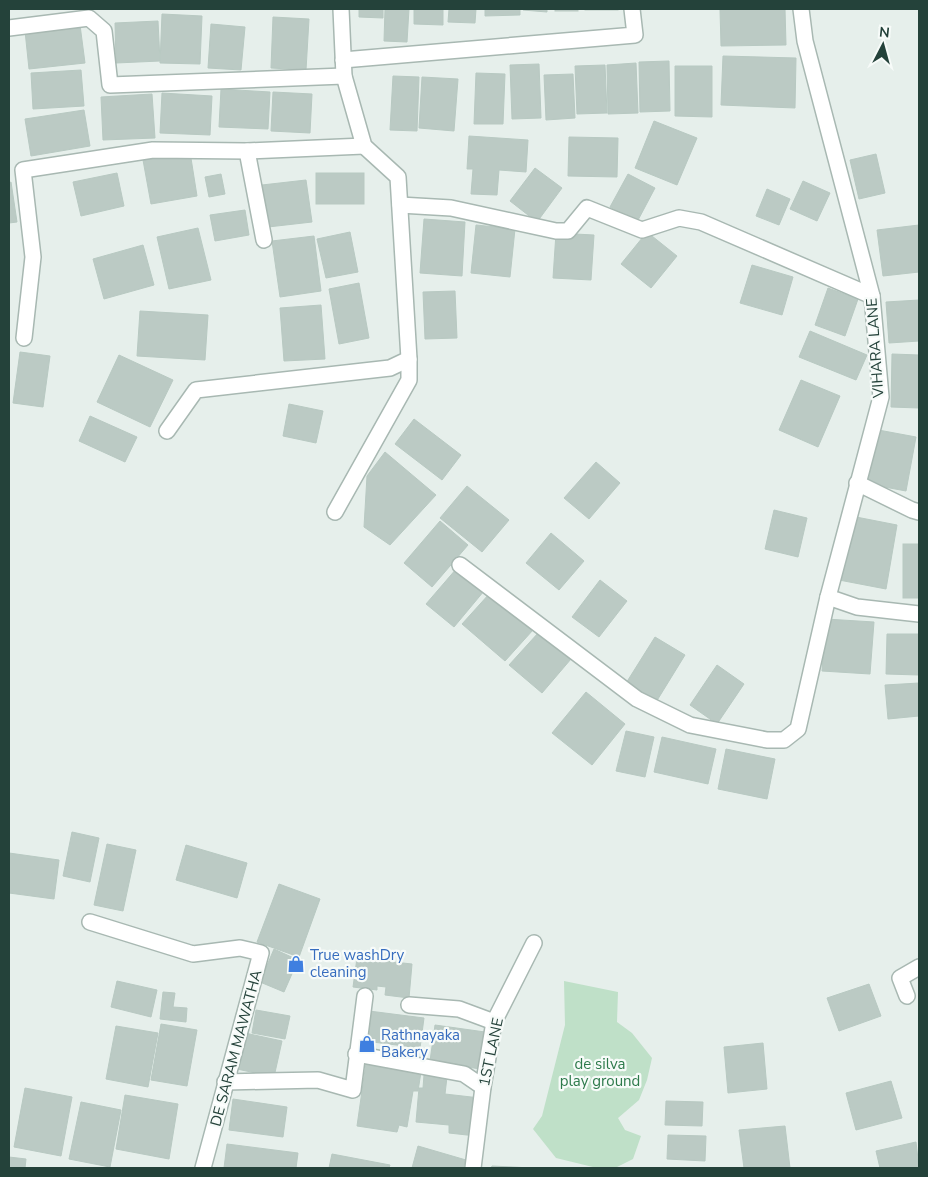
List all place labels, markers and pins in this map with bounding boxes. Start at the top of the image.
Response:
place label: True washDry cleaning [310,945,405,982]
shop icon: True washDry cleaning [286,954,306,974]
place label: Rathnayaka Bakery [381,1025,460,1062]
shop icon: Rathnayaka Bakery [357,1034,377,1054]

